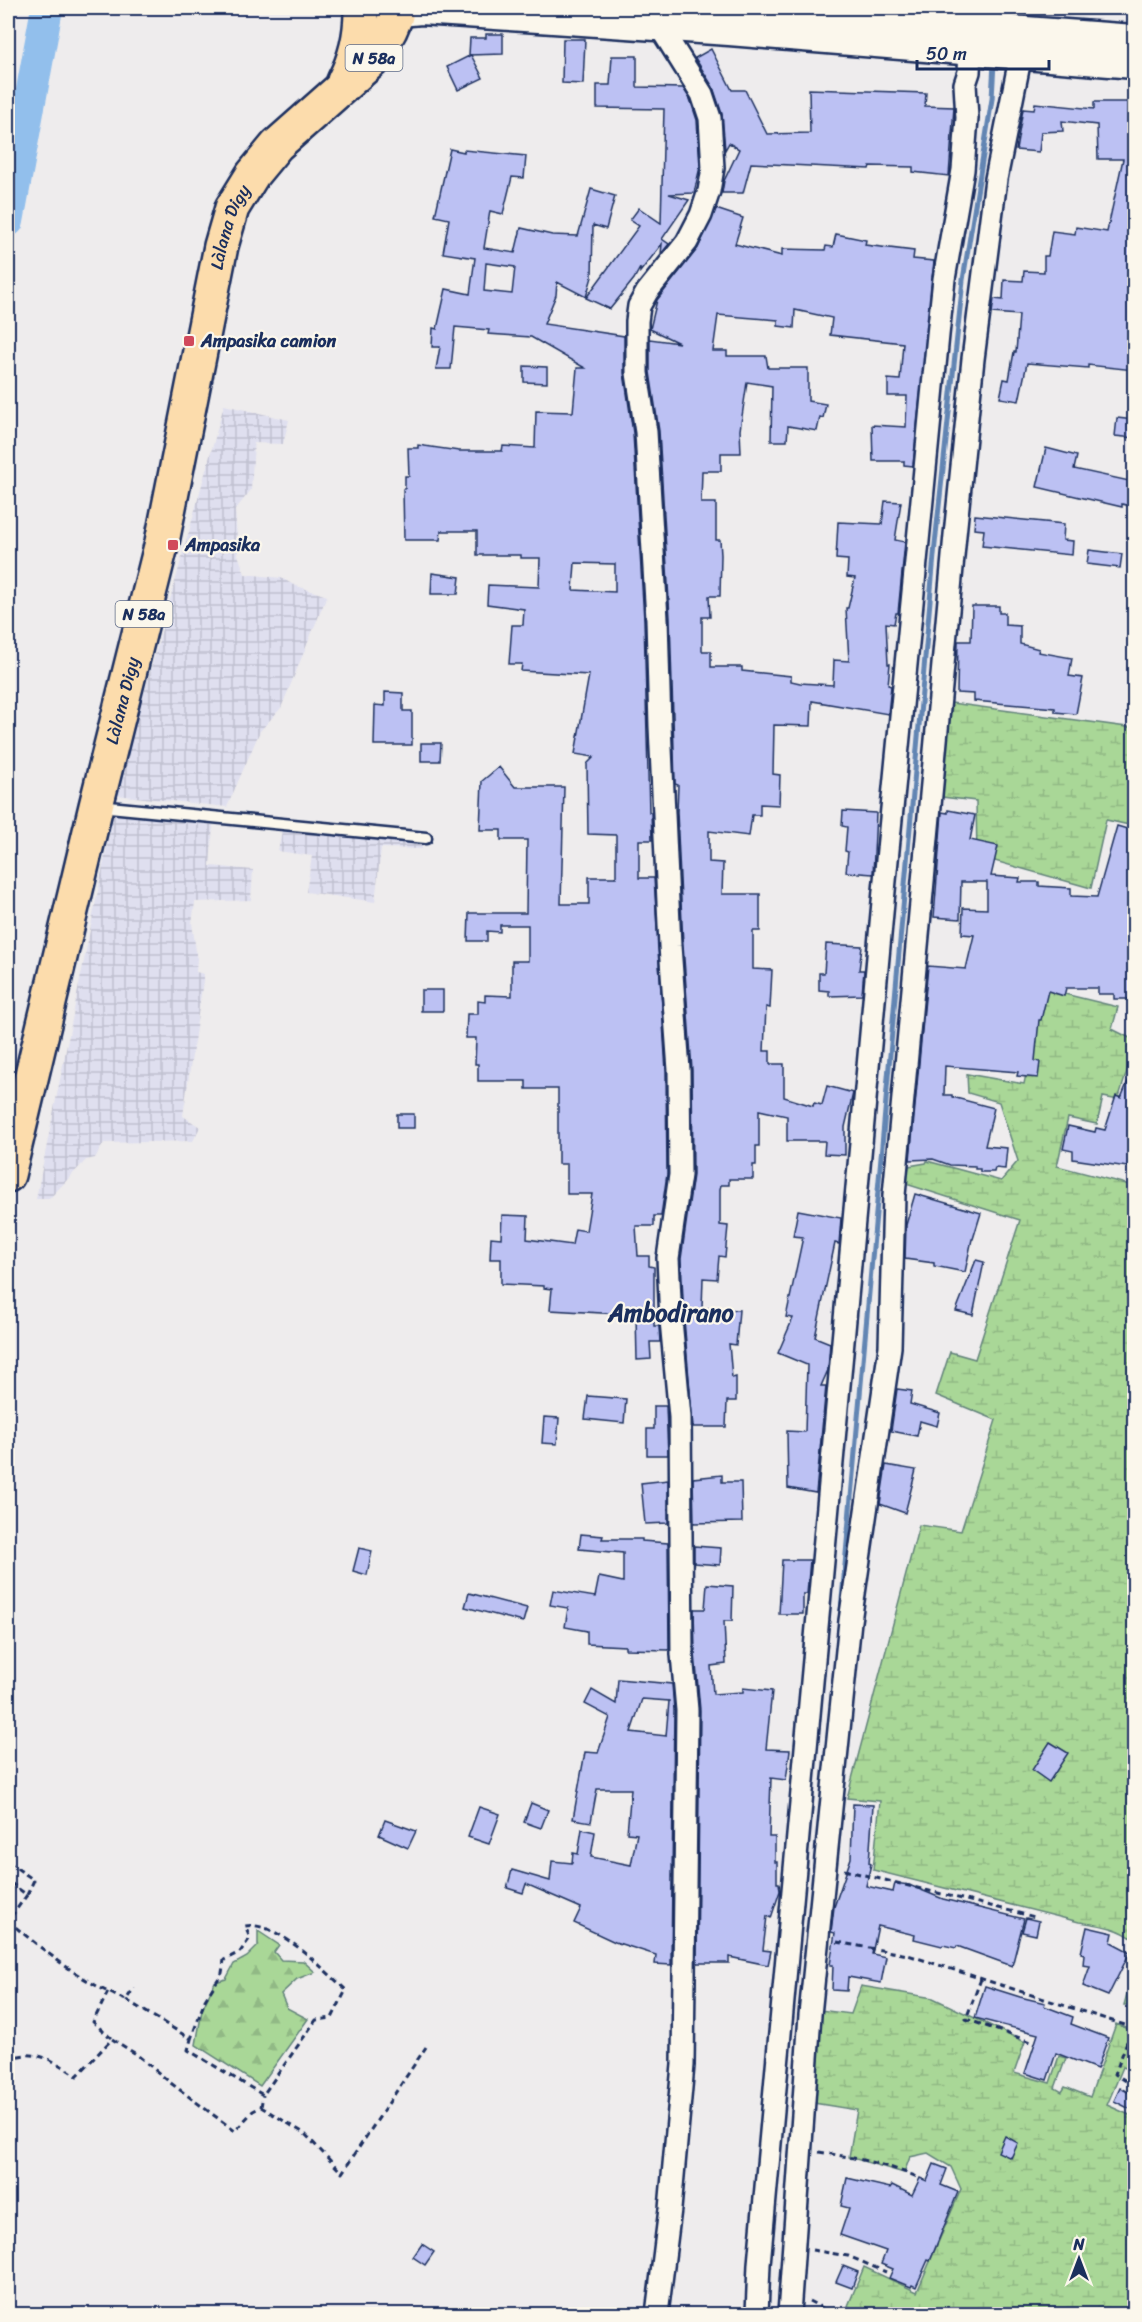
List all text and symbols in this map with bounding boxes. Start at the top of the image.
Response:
scale bar [917,33,1049,71]
text: 50 m [926,38,967,70]
road number: N 58a [346,45,403,71]
street label: Làlana Digy [201,177,259,273]
place label: Ampasika camion [200,325,337,357]
marker: Ampasika camion [182,334,196,348]
place label: Ampasika [184,529,261,561]
marker: Ampasika [166,538,180,552]
road number: N 58a [116,601,172,627]
street label: Làlana Digy [96,653,149,748]
district label: Ambodirano [607,1292,735,1334]
north arrow [1049,2229,1109,2289]
text: N [1072,2230,1085,2259]

